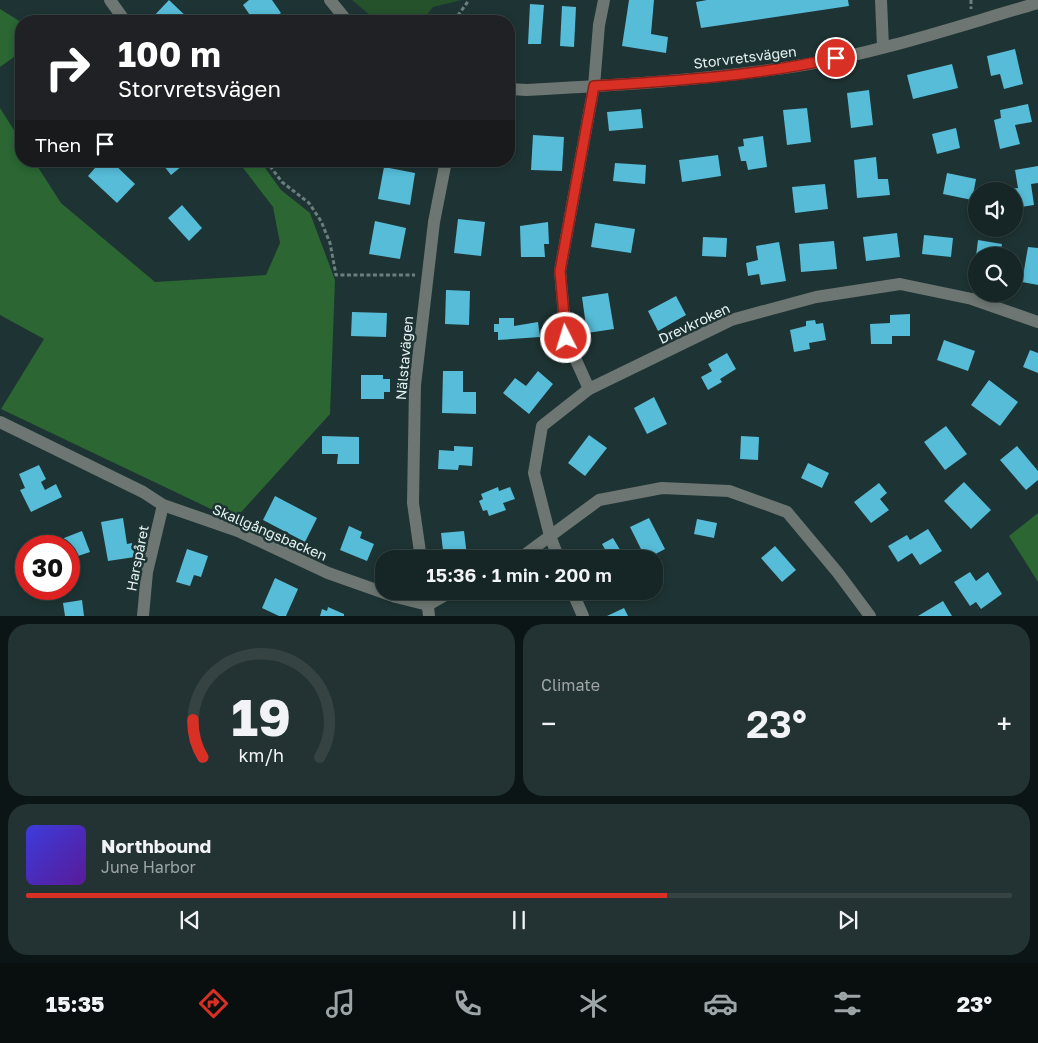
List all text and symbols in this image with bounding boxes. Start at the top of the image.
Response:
text: 100 m [118,33,221,75]
icon: right [35,35,100,100]
pin [815,37,857,79]
street label: Storvretsvägen [693,42,797,72]
icon: arrive [822,44,850,72]
text: Storvretsvägen [118,75,281,102]
icon: arrive [91,130,119,158]
text: Then [35,133,81,156]
map controls [968,182,1023,302]
button: sound [968,182,1023,237]
button: search [968,247,1023,302]
street label: Drevkroken [656,299,732,347]
position arrow [539,311,591,363]
street label: Nälstavägen [392,315,416,401]
street label: Skallgångsbacken [210,500,330,564]
street label: Harspåret [122,523,152,593]
speed limit sign: 30 [15,535,80,600]
text: 15:36 · 1 min · 200 m [426,563,612,586]
text: Climate [541,675,600,695]
text: 19 [232,685,291,747]
text: 23° [746,701,807,746]
text: − [541,707,556,740]
text: + [997,707,1012,740]
text: km/h [239,744,284,766]
text: Northbound [101,834,211,857]
text: June Harbor [101,857,196,877]
icon: previous [176,906,204,934]
icon: pause [505,906,533,934]
icon: next [834,906,862,934]
icon: directions [196,986,231,1021]
icon: music [323,986,358,1021]
icon: phone [450,986,485,1021]
icon: climate [576,986,611,1021]
icon: car [703,986,738,1021]
icon: filters [830,986,865,1021]
text: 15:35 [46,990,105,1017]
text: 23° [957,990,992,1017]

